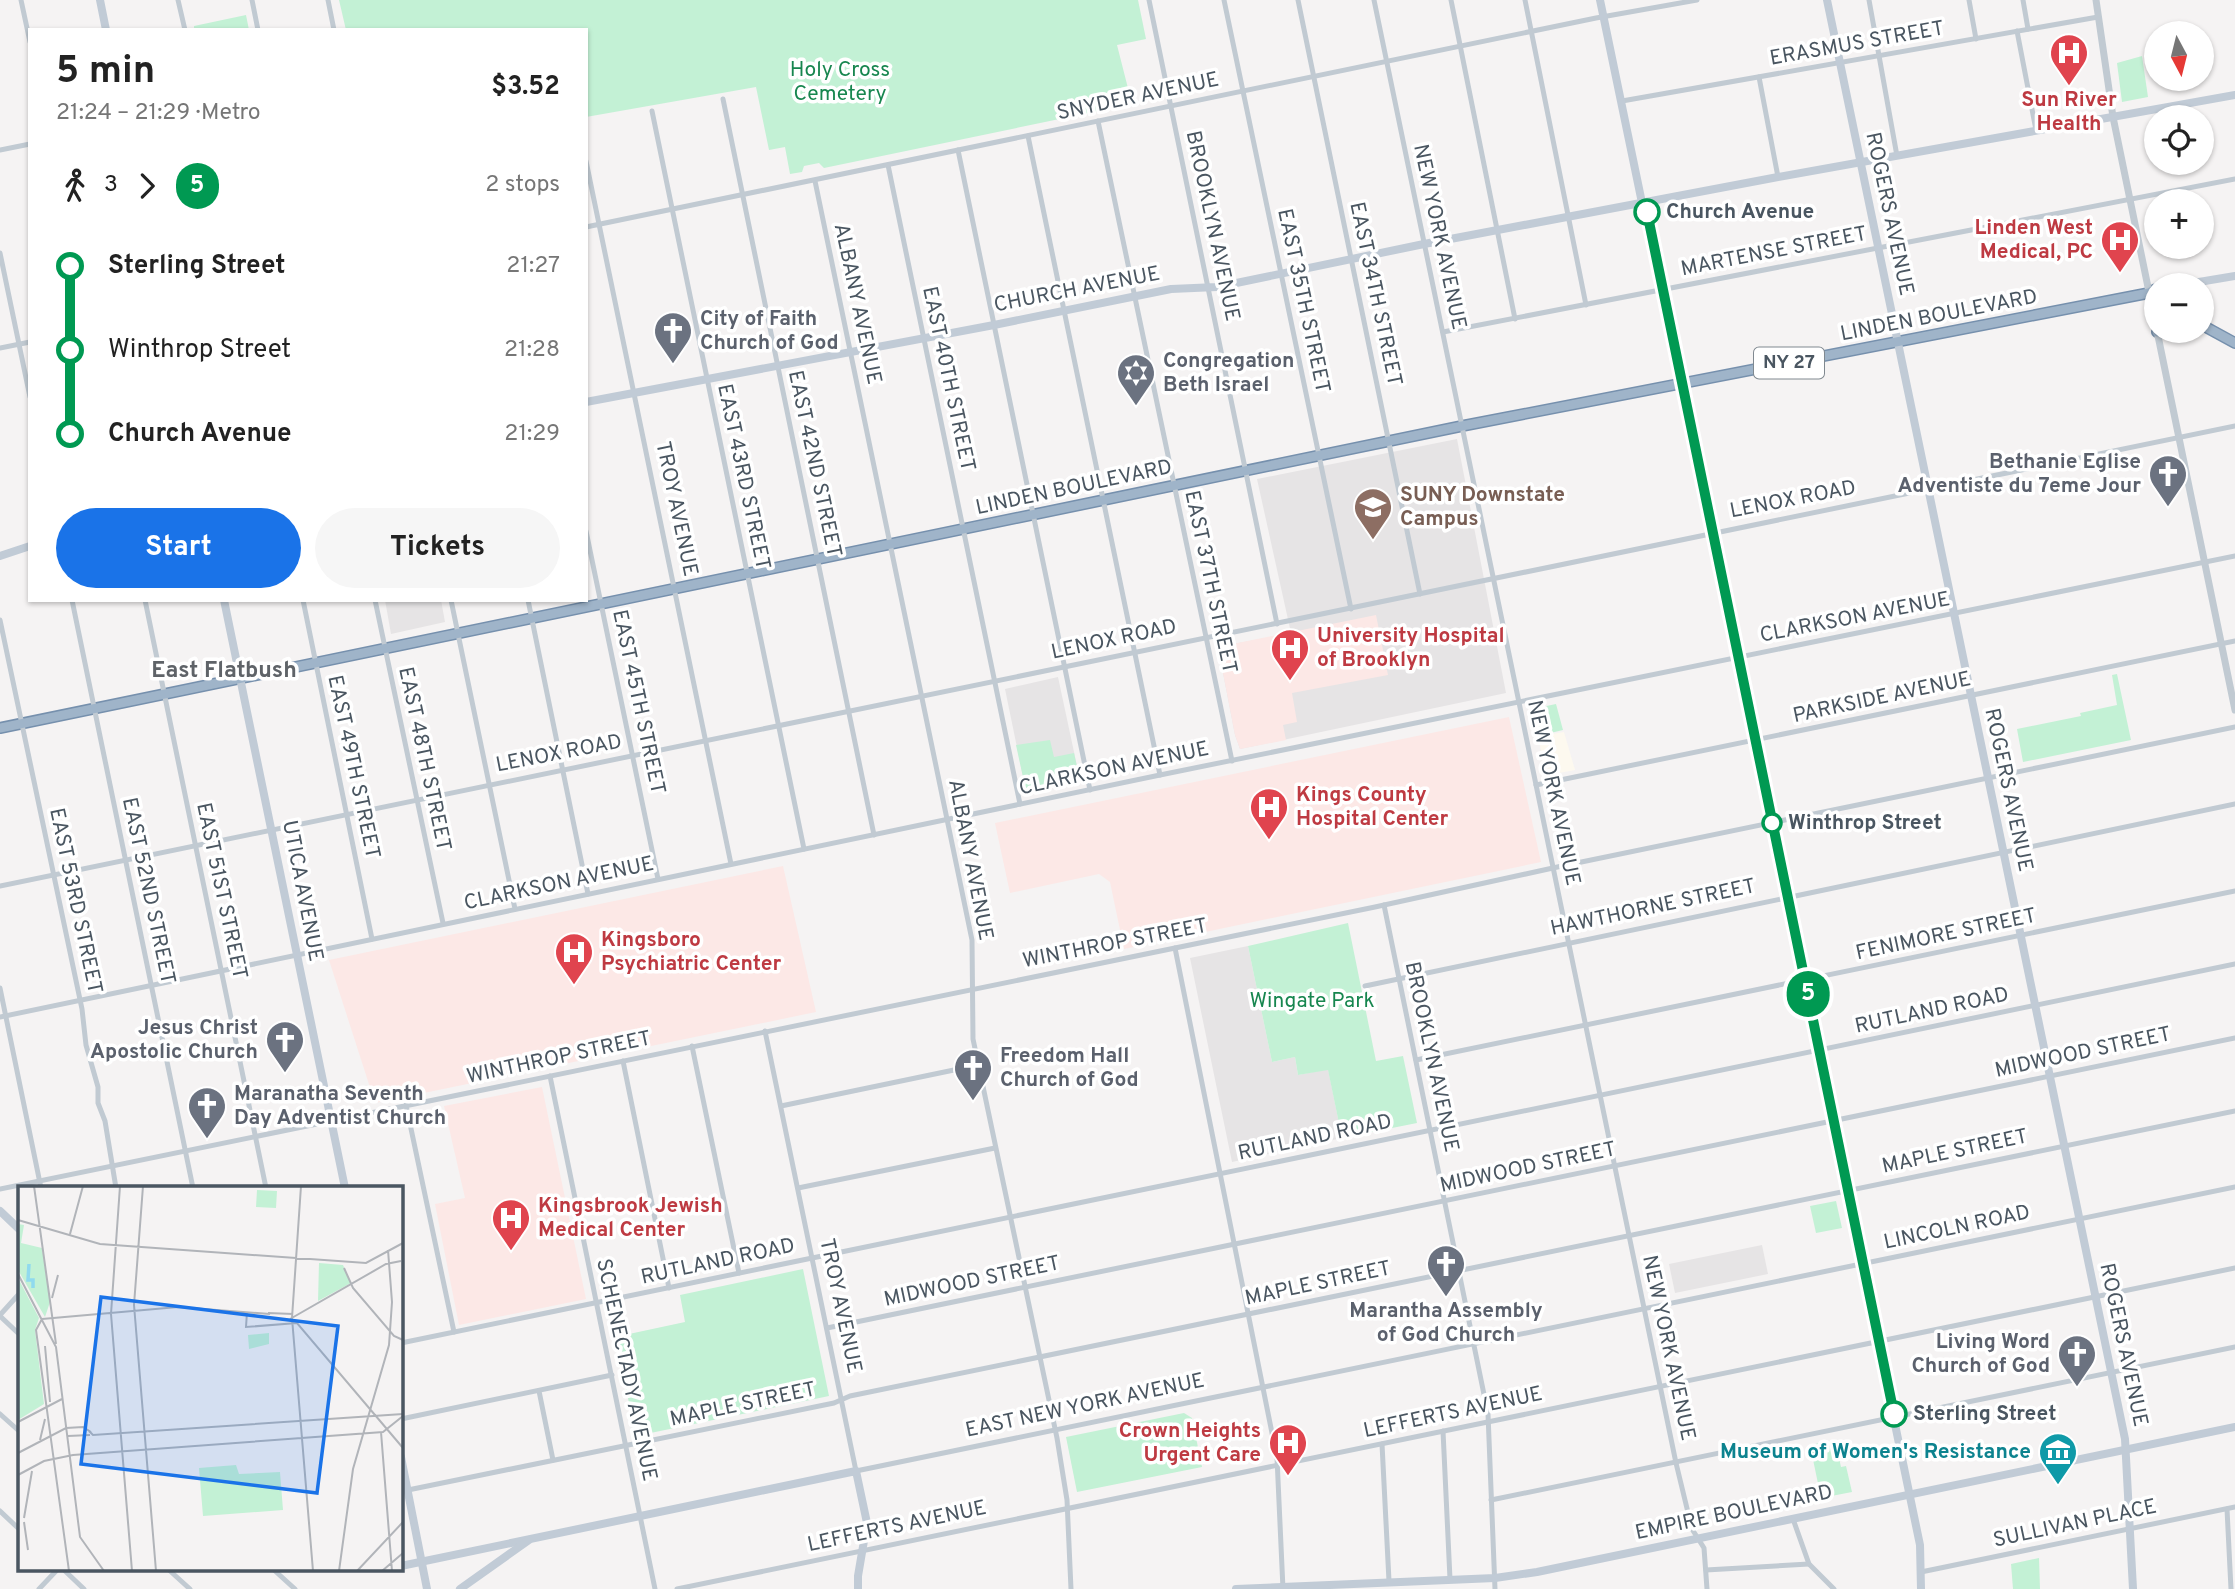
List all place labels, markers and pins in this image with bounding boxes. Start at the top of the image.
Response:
hospital icon: Sun River Health [2048,32,2090,87]
place label: Sun River Health [2021,87,2117,138]
marker: Church Avenue [1634,199,1660,225]
place label: Church Avenue [1666,199,1814,226]
place label: Linden West Medical, PC [1974,215,2093,266]
hospital icon: Linden West Medical, PC [2099,219,2141,274]
place label: City of Faith Church of God [700,306,839,357]
church icon: City of Faith Church of God [652,310,694,365]
place label: Congregation Beth Israel [1163,348,1294,399]
synagogue icon: Congregation Beth Israel [1115,352,1157,407]
place label: Bethanie Eglise Adventiste du 7eme Jour [1897,449,2141,500]
church icon: Bethanie Eglise Adventiste du 7eme Jour [2147,453,2189,508]
place label: SUNY Downstate Campus [1400,482,1565,533]
school or university icon: SUNY Downstate Campus [1352,486,1394,541]
place label: University Hospital of Brooklyn [1317,623,1505,674]
hospital icon: University Hospital of Brooklyn [1269,627,1311,682]
place label: Kings County Hospital Center [1296,782,1449,833]
hospital icon: Kings County Hospital Center [1248,786,1290,841]
place label: Winthrop Street [1788,810,1942,837]
marker: Winthrop Street [1762,813,1782,833]
place label: Kingsboro Psychiatric Center [601,927,782,978]
hospital icon: Kingsboro Psychiatric Center [553,931,595,986]
place label: Jesus Christ Apostolic Church [90,1015,258,1066]
church icon: Jesus Christ Apostolic Church [264,1019,306,1074]
place label: Freedom Hall Church of God [1000,1043,1139,1094]
church icon: Freedom Hall Church of God [952,1047,994,1102]
place label: Maranatha Seventh Day Adventist Church [234,1081,446,1132]
church icon: Maranatha Seventh Day Adventist Church [186,1085,228,1140]
place label: Kingsbrook Jewish Medical Center [538,1193,723,1244]
hospital icon: Kingsbrook Jewish Medical Center [490,1197,532,1252]
church icon: Marantha Assembly of God Church [1425,1243,1467,1298]
place label: Marantha Assembly of God Church [1349,1298,1543,1349]
place label: Living Word Church of God [1911,1329,2050,1380]
church icon: Living Word Church of God [2056,1333,2098,1388]
marker: Sterling Street [1881,1401,1907,1427]
place label: Sterling Street [1913,1401,2056,1428]
place label: Crown Heights Urgent Care [1119,1418,1261,1469]
hospital icon: Crown Heights Urgent Care [1267,1422,1309,1477]
museum icon: Museum of Women's Resistance [2037,1431,2079,1486]
place label: Museum of Women's Resistance [1720,1439,2031,1466]

